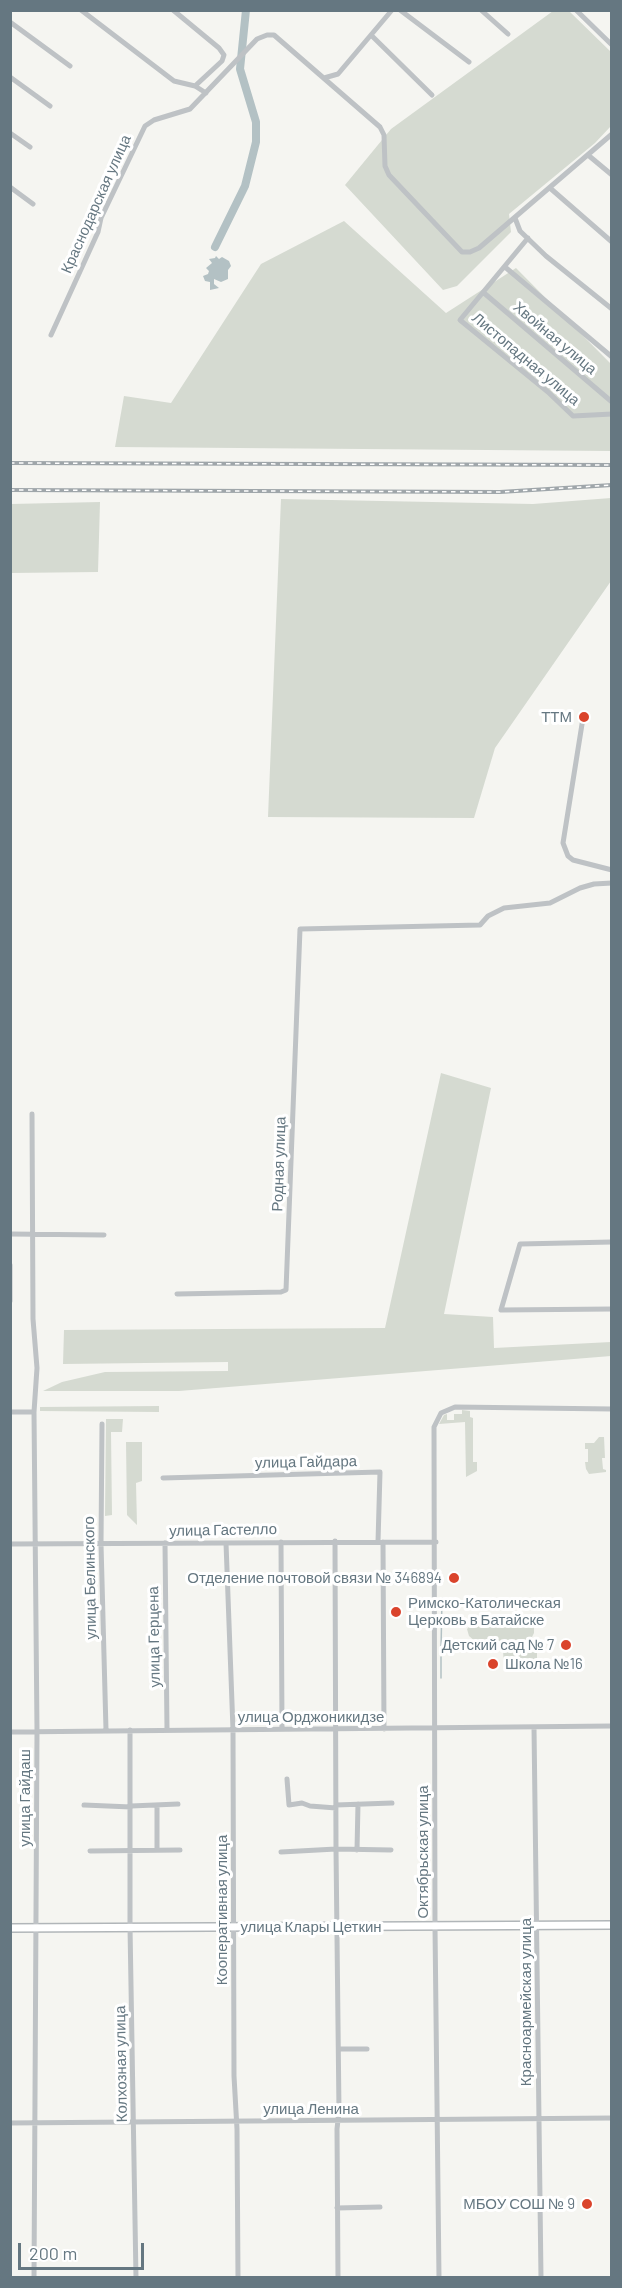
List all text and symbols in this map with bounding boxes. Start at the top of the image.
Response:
street label: Краснодарская улица [57,132,135,276]
street label: Хвойная улица [510,298,600,378]
street label: Листопадная улица [469,309,583,409]
place label: ТТМ [541,708,572,726]
marker: ТТМ [577,710,591,724]
street label: Родная улица [268,1116,290,1212]
street label: улица Гайдара [255,1452,357,1472]
street label: улица Белинского [80,1516,100,1640]
street label: улица Гастелло [169,1520,277,1540]
place label: Отделение почтовой связи № 346894 [187,1569,442,1587]
marker: Отделение почтовой связи № 346894 [447,1571,461,1585]
street label: улица Герцена [144,1586,164,1688]
place label: Римско-Католическая Церковь в Батайске [408,1594,561,1629]
marker: Римско-Католическая Церковь в Батайске [389,1605,403,1619]
place label: Детский сад № 7 [442,1636,554,1654]
marker: Детский сад № 7 [559,1638,573,1652]
place label: Школа №16 [505,1655,583,1673]
marker: Школа №16 [486,1657,500,1671]
street label: улица Орджоникидзе [238,1708,384,1726]
street label: улица Гайдаш [16,1749,34,1847]
street label: Октябрьская улица [414,1785,432,1919]
street label: Кооперативная улица [213,1835,231,1985]
street label: улица Клары Цеткин [240,1918,382,1936]
street label: Красноармейская улица [517,1918,535,2086]
street label: Колхозная улица [111,2005,131,2123]
street label: улица Ленина [263,2100,359,2118]
place label: МБОУ СОШ № 9 [463,2195,575,2213]
marker: МБОУ СОШ № 9 [580,2197,594,2211]
scale bar [21,2231,147,2269]
text: 200 m [29,2242,77,2264]

